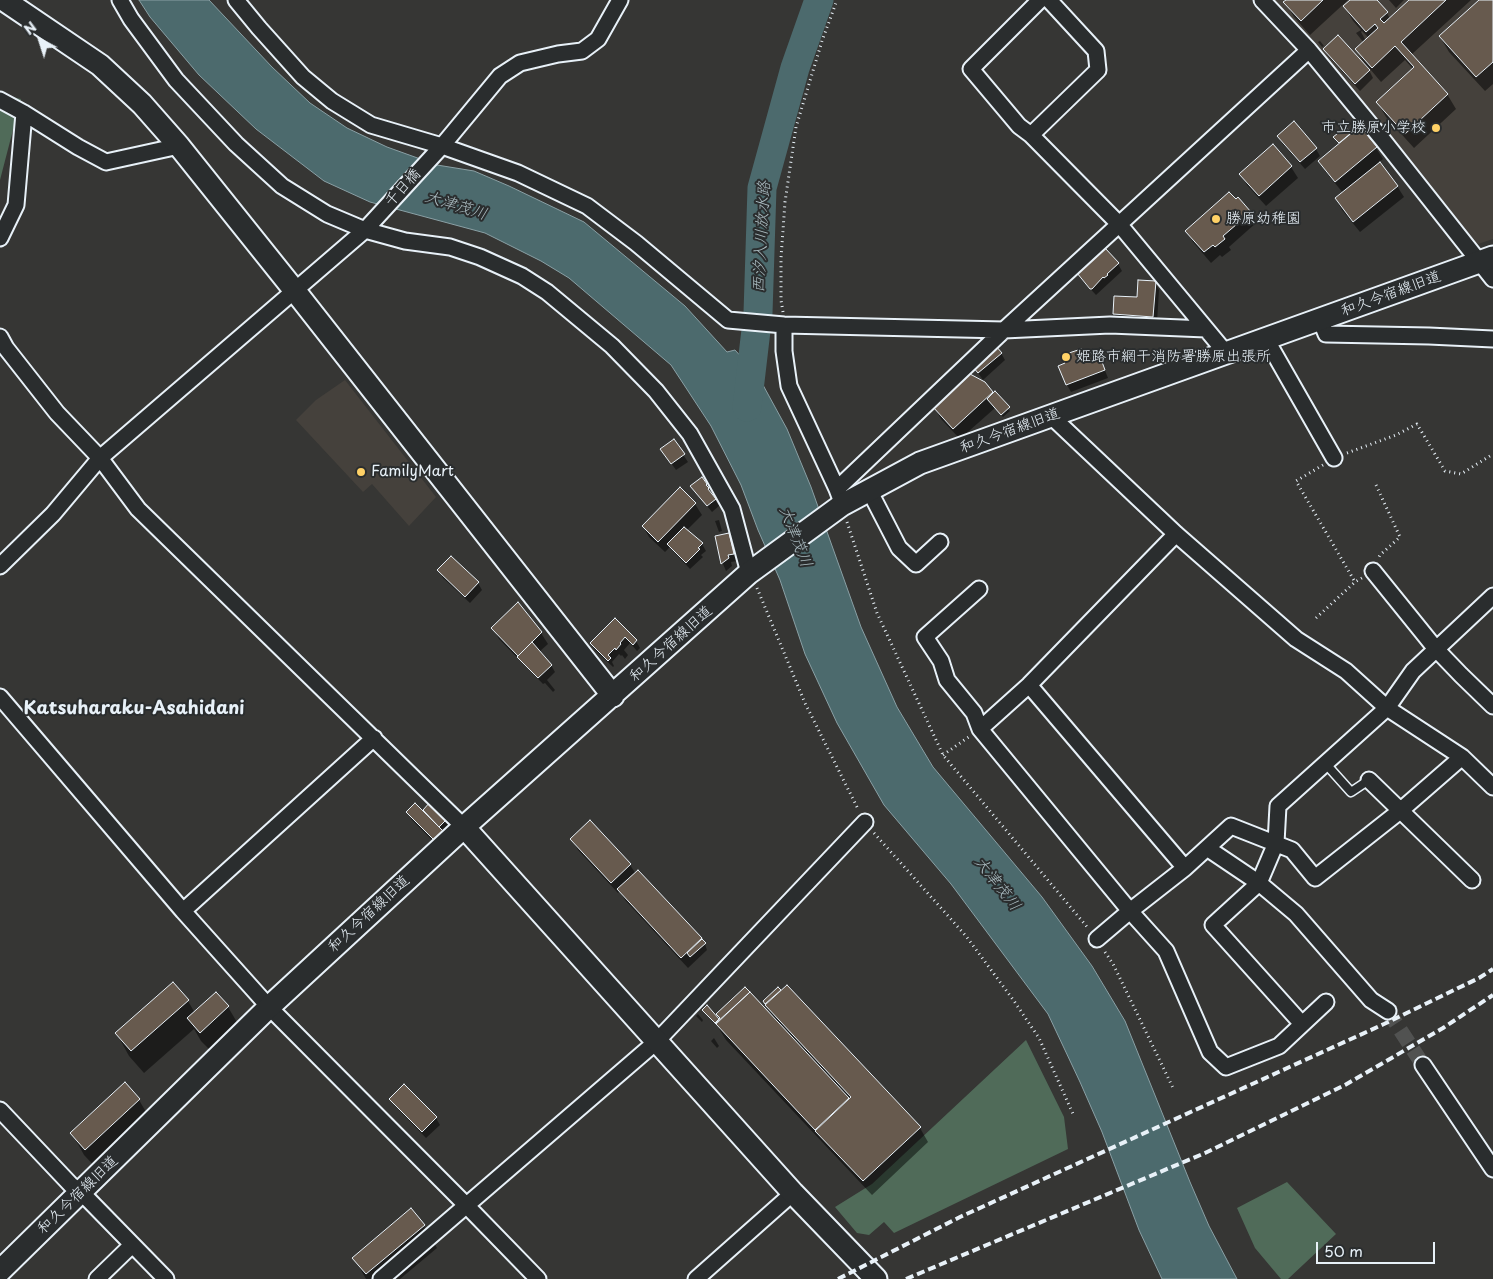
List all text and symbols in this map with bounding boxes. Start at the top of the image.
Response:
north arrow [15,15,65,65]
text: N [19,17,41,40]
place label: 市立勝原小学校 [1321,119,1426,137]
marker: 市立勝原小学校 [1430,122,1442,134]
street label: 千日橋 [381,165,425,211]
water label: 西汐入川放水路 [749,181,775,293]
water label: 大津茂川 [423,187,489,225]
place label: 勝原幼稚園 [1226,210,1301,228]
marker: 勝原幼稚園 [1210,213,1222,225]
street label: 和久今宿線旧道 [1339,268,1443,320]
place label: 姫路市網干消防署勝原出張所 [1076,348,1271,366]
marker: 姫路市網干消防署勝原出張所 [1060,351,1072,363]
street label: 和久今宿線旧道 [958,405,1062,457]
place label: FamilyMart [371,463,454,481]
marker: FamilyMart [355,466,367,478]
water label: 大津茂川 [775,504,815,570]
street label: 和久今宿線旧道 [626,602,716,686]
district label: Katsuharaku-Asahidani [24,698,244,720]
water label: 大津茂川 [970,853,1024,915]
street label: 和久今宿線旧道 [324,872,414,956]
street label: 和久今宿線旧道 [34,1152,122,1238]
scale bar [1318,1232,1437,1264]
text: 50 m [1324,1239,1363,1262]

